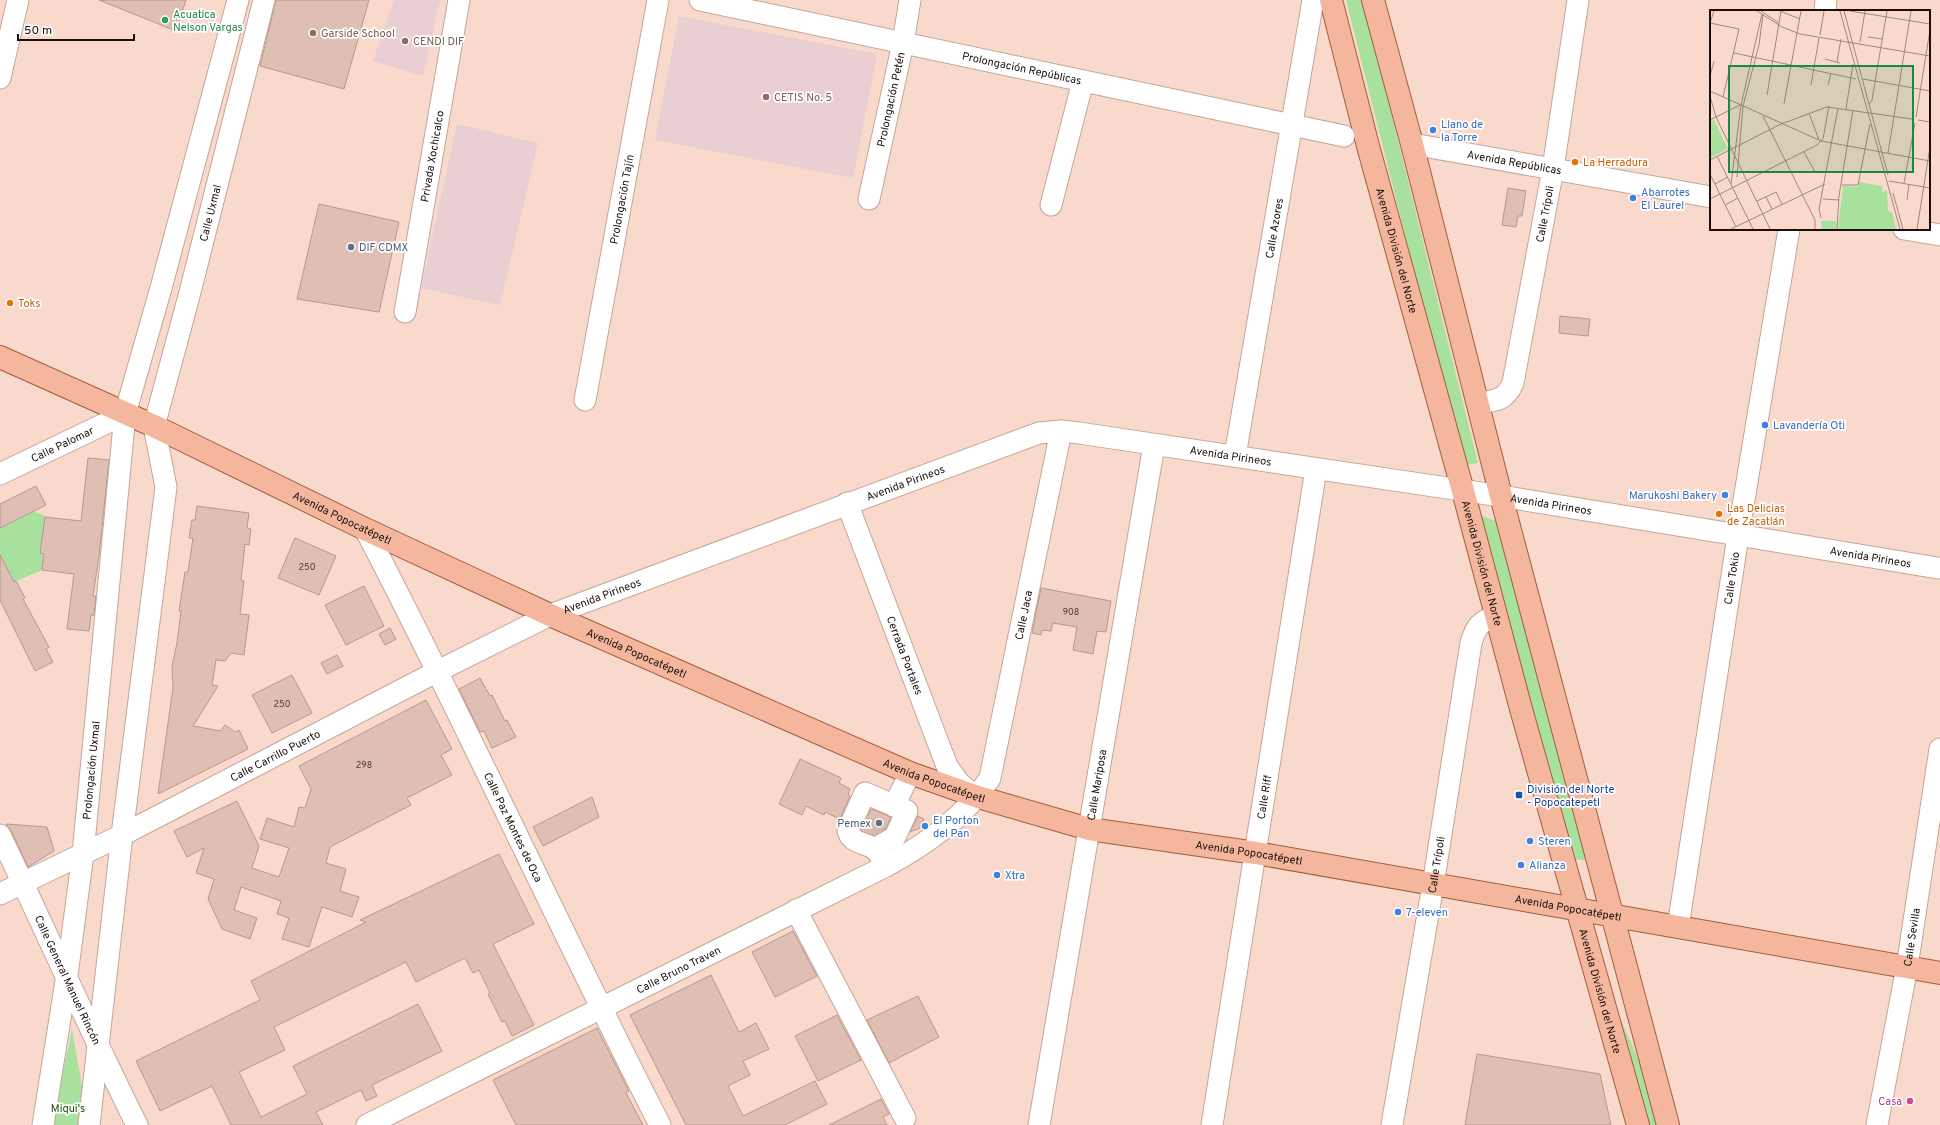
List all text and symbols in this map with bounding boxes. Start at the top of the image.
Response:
place label: Acuatica Nelson Vargas [173,8,243,35]
inset map [1710,10,1930,230]
marker: Acuatica Nelson Vargas [160,15,170,25]
scale bar [18,16,134,42]
text: 50 m [24,23,52,39]
place label: Garside School [321,27,395,41]
marker: Garside School [308,28,318,38]
place label: CENDI DIF [413,35,464,49]
marker: CENDI DIF [400,36,410,46]
street label: Prolongación Repúblicas [961,50,1083,88]
street label: Prolongación Petén [875,51,909,148]
place label: CETIS No. 5 [774,91,832,105]
marker: CETIS No. 5 [761,92,771,102]
street label: Privada Xochicalco [418,110,448,203]
place label: Llano de la Torre [1441,118,1483,145]
marker: Llano de la Torre [1428,125,1438,135]
street label: Avenida Repúblicas [1466,148,1563,178]
street label: Prolongación Tajín [608,153,638,246]
place label: La Herradura [1583,156,1648,170]
marker: La Herradura [1570,157,1580,167]
street label: Calle Uxmal [197,183,225,243]
street label: Calle Trípoli [1533,185,1558,244]
street label: Avenida División del Norte [1372,186,1420,315]
place label: Abarrotes El Laurel [1641,186,1690,213]
marker: Abarrotes El Laurel [1628,193,1638,203]
street label: Calle Azores [1263,197,1287,260]
place label: DIF CDMX [359,241,409,255]
marker: DIF CDMX [346,242,356,252]
place label: Toks [18,297,40,311]
marker: Toks [5,298,15,308]
place label: Lavandería Oti [1773,419,1845,433]
marker: Lavandería Oti [1760,420,1770,430]
street label: Calle Palomar [29,424,97,466]
street label: Avenida Pirineos [1189,444,1272,470]
street label: Avenida Pirineos [865,463,947,505]
street label: Avenida Popocatépetl [290,489,393,548]
place label: Marukoshi Bakery [1629,489,1717,503]
marker: Marukoshi Bakery [1720,490,1730,500]
street label: Avenida Pirineos [1509,492,1593,519]
street label: Avenida División del Norte [1458,499,1505,628]
place label: Las Delicias de Zacatlán [1727,502,1785,529]
marker: Las Delicias de Zacatlán [1714,509,1724,519]
street label: Avenida Pirineos [1829,544,1912,572]
street label: Calle Tokio [1722,551,1743,606]
house number: 250 [299,562,316,573]
street label: Avenida Pirineos [561,576,643,618]
street label: Calle Jaca [1012,589,1036,641]
house number: 908 [1063,607,1079,618]
street label: Cerrada Portales [883,614,925,697]
street label: Avenida Popocatépetl [584,626,688,682]
house number: 250 [274,699,291,710]
street label: Prolongación Uxmal [80,721,104,820]
street label: Calle Carrillo Puerto [228,727,323,786]
street label: Calle Mariposa [1085,748,1110,822]
street label: Avenida Popocatépetl [881,756,987,807]
house number: 298 [356,760,372,771]
street label: Calle Paz Montes de Oca [480,770,545,885]
street label: Calle Riff [1255,773,1275,820]
place label: División del Norte - Popocatepetl [1527,783,1615,810]
marker: División del Norte - Popocatepetl [1514,790,1524,800]
place label: El Porton del Pan [933,814,979,841]
place label: Pemex [837,817,871,831]
marker: Pemex [874,818,884,828]
marker: El Porton del Pan [920,821,930,831]
street label: Calle Trípoli [1426,835,1449,894]
place label: Steren [1538,835,1571,849]
marker: Steren [1525,836,1535,846]
street label: Avenida Popocatépetl [1194,838,1303,869]
place label: Alianza [1529,859,1566,873]
marker: Alianza [1516,860,1526,870]
place label: Xtra [1005,869,1025,883]
marker: Xtra [992,870,1002,880]
street label: Avenida Popocatépetl [1514,893,1622,925]
place label: 7-eleven [1406,906,1448,920]
marker: 7-eleven [1393,907,1403,917]
street label: Calle Sevilla [1901,907,1924,968]
street label: Calle General Manuel Rincón [31,913,103,1047]
street label: Avenida División del Norte [1575,927,1624,1056]
street label: Calle Bruno Traven [634,944,723,997]
place label: Casa [1878,1095,1902,1109]
marker: Casa [1905,1096,1915,1106]
park label: Miqui's [51,1102,85,1116]

